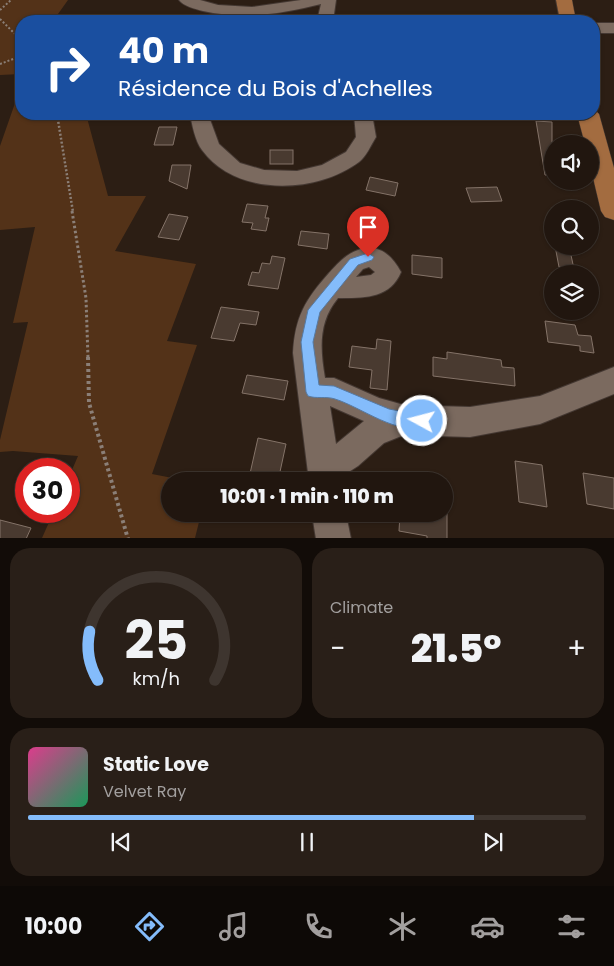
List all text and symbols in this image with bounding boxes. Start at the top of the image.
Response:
text: 40 m [118,26,209,75]
icon: right [35,35,100,100]
text: Résidence du Bois d'Achelles [118,73,433,104]
map controls [544,135,599,320]
button: sound [544,135,599,190]
button: search [544,200,599,255]
pin [347,206,389,257]
icon: arrive [354,213,382,241]
button: layers [544,265,599,320]
position arrow [395,394,447,446]
speed limit sign: 30 [15,458,80,523]
text: 10:01 · 1 min · 110 m [220,483,394,510]
text: Climate [330,596,393,619]
text: 25 [124,604,188,677]
text: 21.5° [411,622,502,675]
text: − [330,629,345,668]
text: + [567,629,586,668]
text: km/h [132,666,180,691]
text: Static Love [103,751,209,778]
text: Velvet Ray [103,780,186,803]
icon: previous [107,828,135,856]
icon: pause [293,828,321,856]
icon: next [479,828,507,856]
icon: directions [132,909,167,944]
icon: music [216,909,251,944]
icon: phone [301,909,336,944]
icon: climate [385,909,420,944]
icon: car [470,909,505,944]
icon: filters [554,909,589,944]
text: 10:00 [25,911,82,942]

